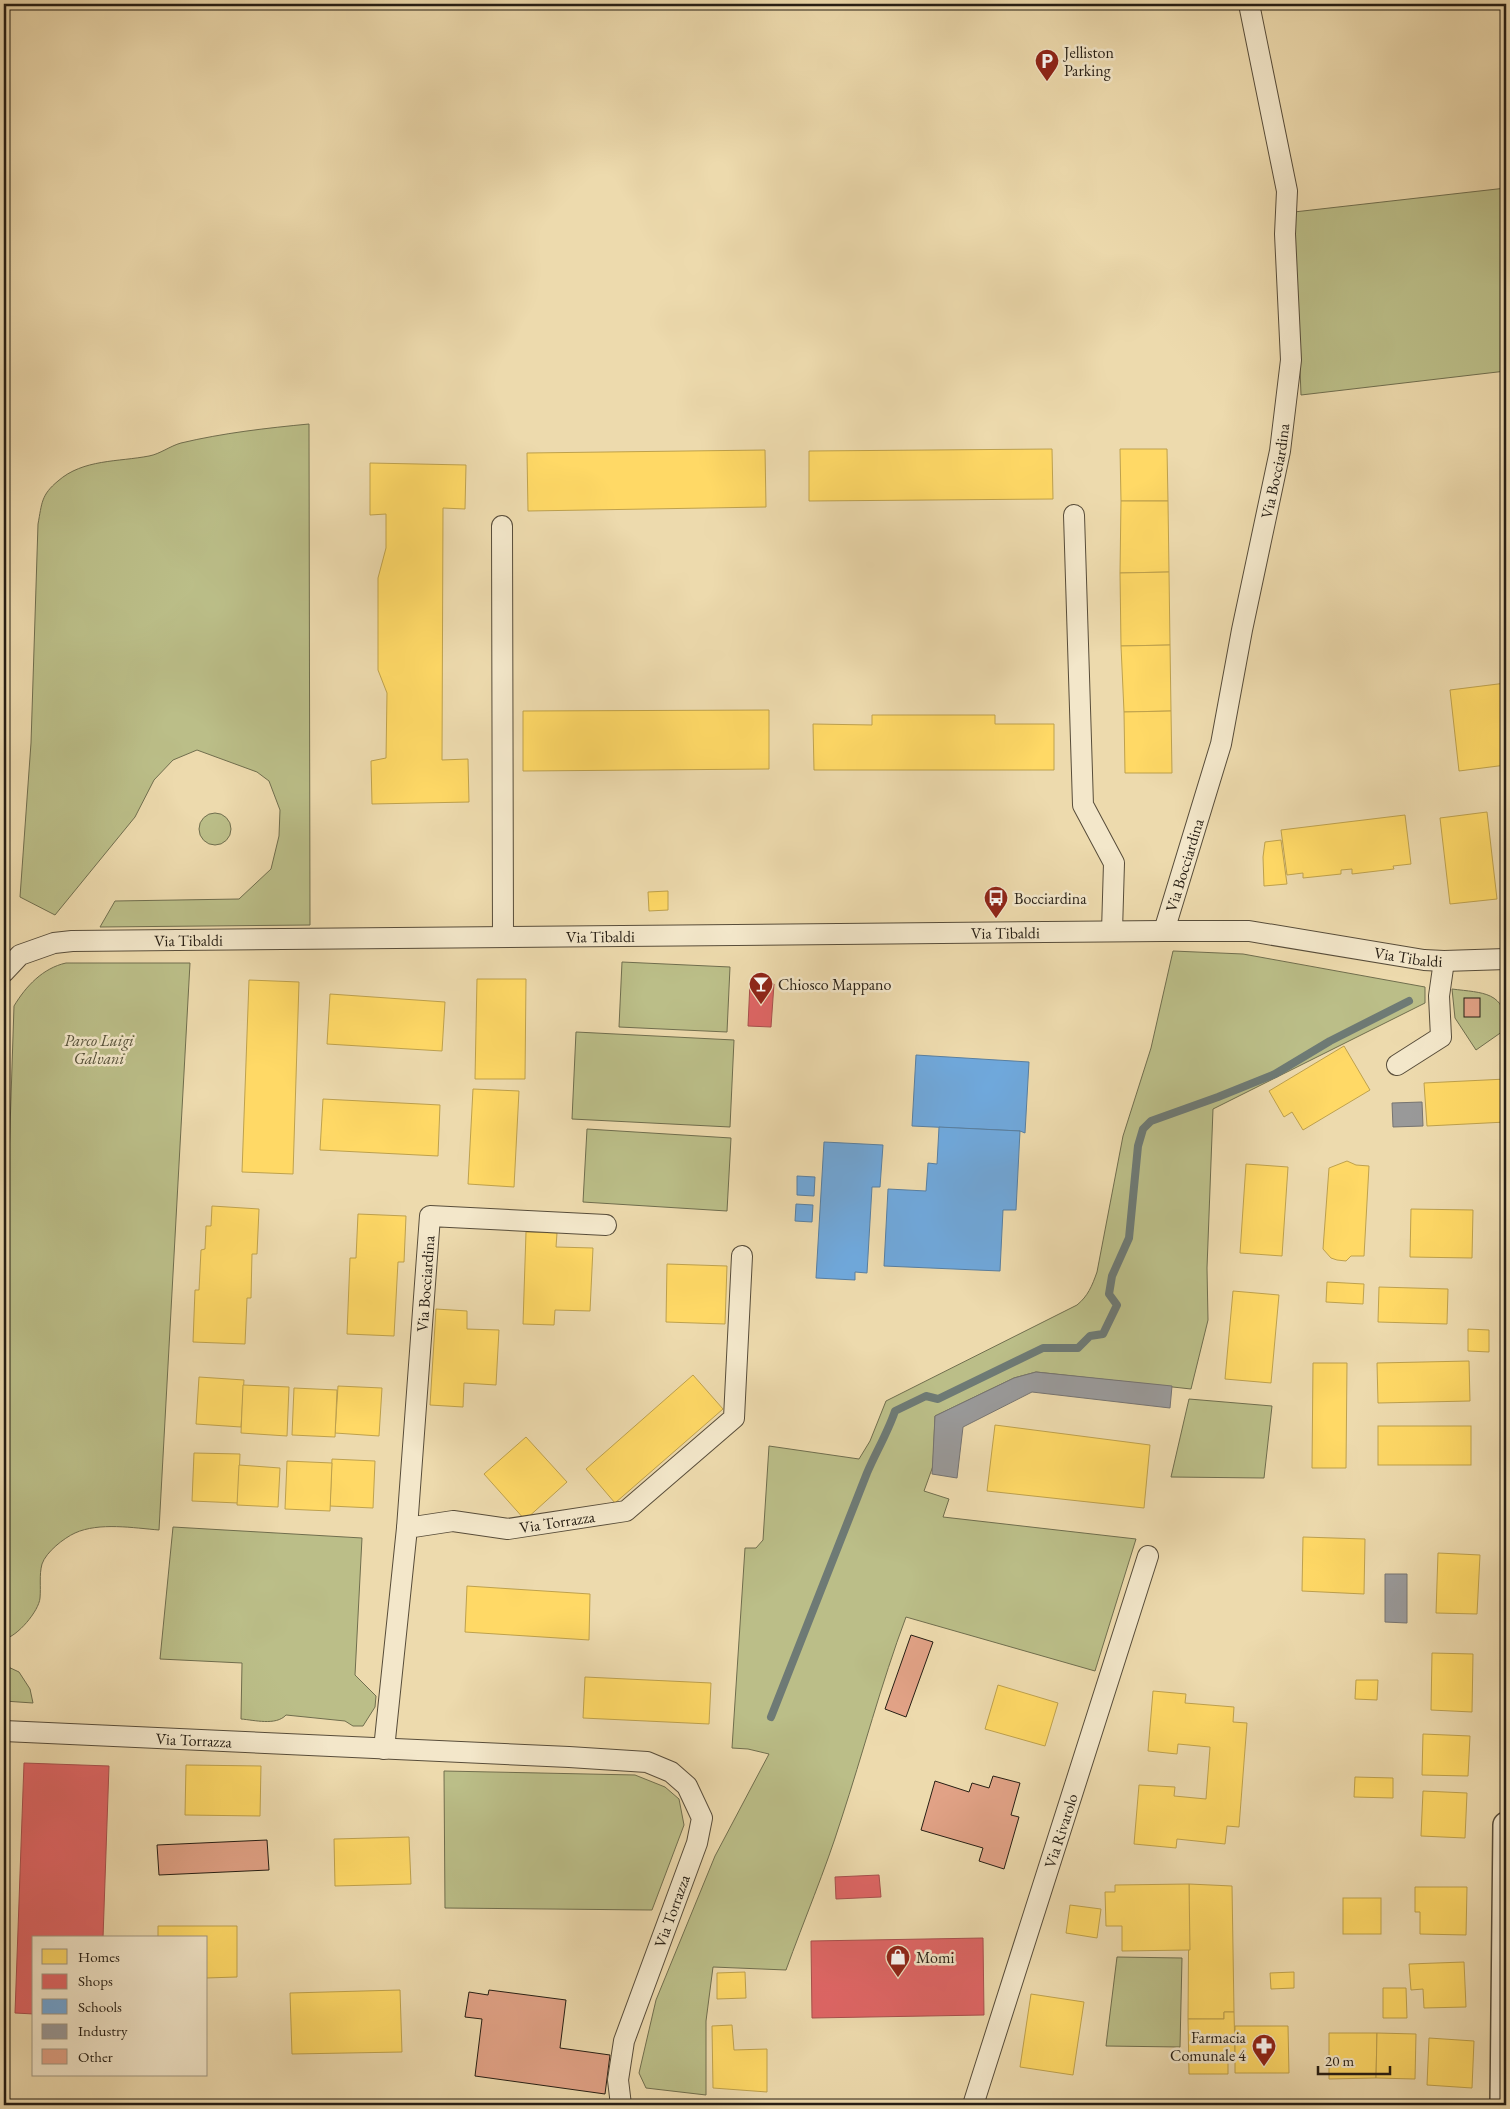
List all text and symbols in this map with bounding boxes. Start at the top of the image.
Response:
place label: Jelliston Parking [1062,42,1114,81]
parking icon: Jelliston Parking [1034,48,1060,82]
street label: Via Bocciardina [1255,421,1294,520]
street label: Via Bocciardina [1160,815,1208,914]
bus stop icon: Bocciardina [983,885,1009,919]
place label: Bocciardina [1014,888,1087,909]
street label: Via Tibaldi [971,922,1040,943]
street label: Via Tibaldi [566,925,635,947]
street label: Via Tibaldi [154,929,223,951]
street label: Via Tibaldi [1373,941,1443,971]
bar icon: Chiosco Mappano [748,971,774,1005]
place label: Chiosco Mappano [778,974,892,995]
park label: Parco Luigi Galvani [64,1030,135,1069]
street label: Via Bocciardina [411,1234,439,1333]
street label: Via Torrazza [518,1505,597,1538]
street label: Via Torrazza [155,1727,233,1752]
street label: Via Rivarolo [1039,1791,1082,1871]
street label: Via Torrazza [649,1871,695,1950]
legend [32,1936,208,2076]
shop icon: Momi [885,1944,911,1978]
text: Homes [78,1947,120,1966]
place label: Momi [916,1947,954,1968]
text: Shops [78,1971,113,1990]
text: Schools [78,1997,122,2016]
text: Industry [78,2021,128,2040]
place label: Farmacia Comunale 4 [1170,2027,1247,2066]
pharmacy icon: Farmacia Comunale 4 [1251,2033,1277,2067]
scale bar [1318,2044,1390,2076]
text: Other [78,2047,113,2066]
text: 20 m [1325,2051,1354,2070]

